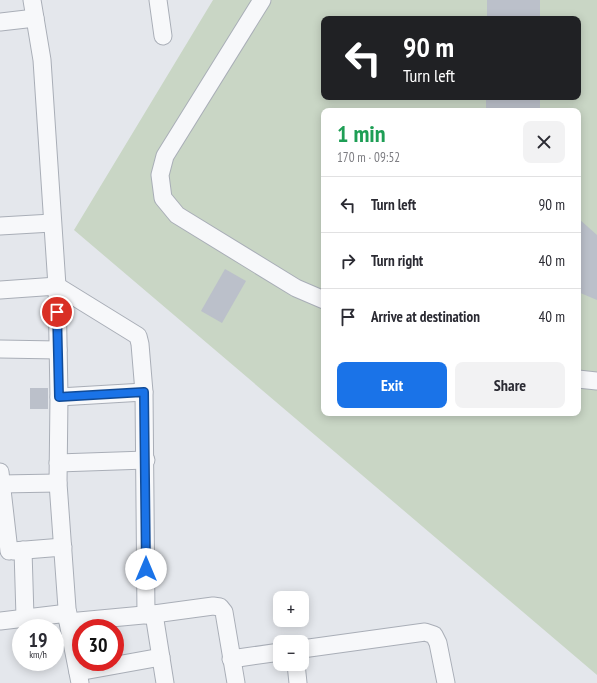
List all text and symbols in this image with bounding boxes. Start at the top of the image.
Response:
text: 90 m [403,28,454,65]
icon: left [337,32,389,84]
text: Turn left [403,64,455,87]
text: 1 min [337,118,385,149]
button: close [523,121,565,163]
text: 170 m · 09:52 [337,149,400,166]
icon: left [337,194,359,216]
text: Turn left [371,195,416,214]
text: 90 m [539,195,565,214]
icon: right [337,250,359,272]
text: Turn right [371,251,423,270]
text: 40 m [539,251,565,270]
pin [40,295,74,329]
icon: arrive [46,301,68,323]
icon: arrive [337,306,359,328]
text: Arrive at destination [371,307,480,326]
text: 40 m [539,307,565,326]
button: Exit [337,362,447,408]
button: Share [455,362,565,408]
position arrow [125,548,167,590]
map controls [273,591,309,671]
button: + [273,591,309,627]
speed limit sign: 30 [72,619,124,671]
text: 19 [28,627,48,653]
button: − [273,635,309,671]
text: km/h [29,648,47,661]

